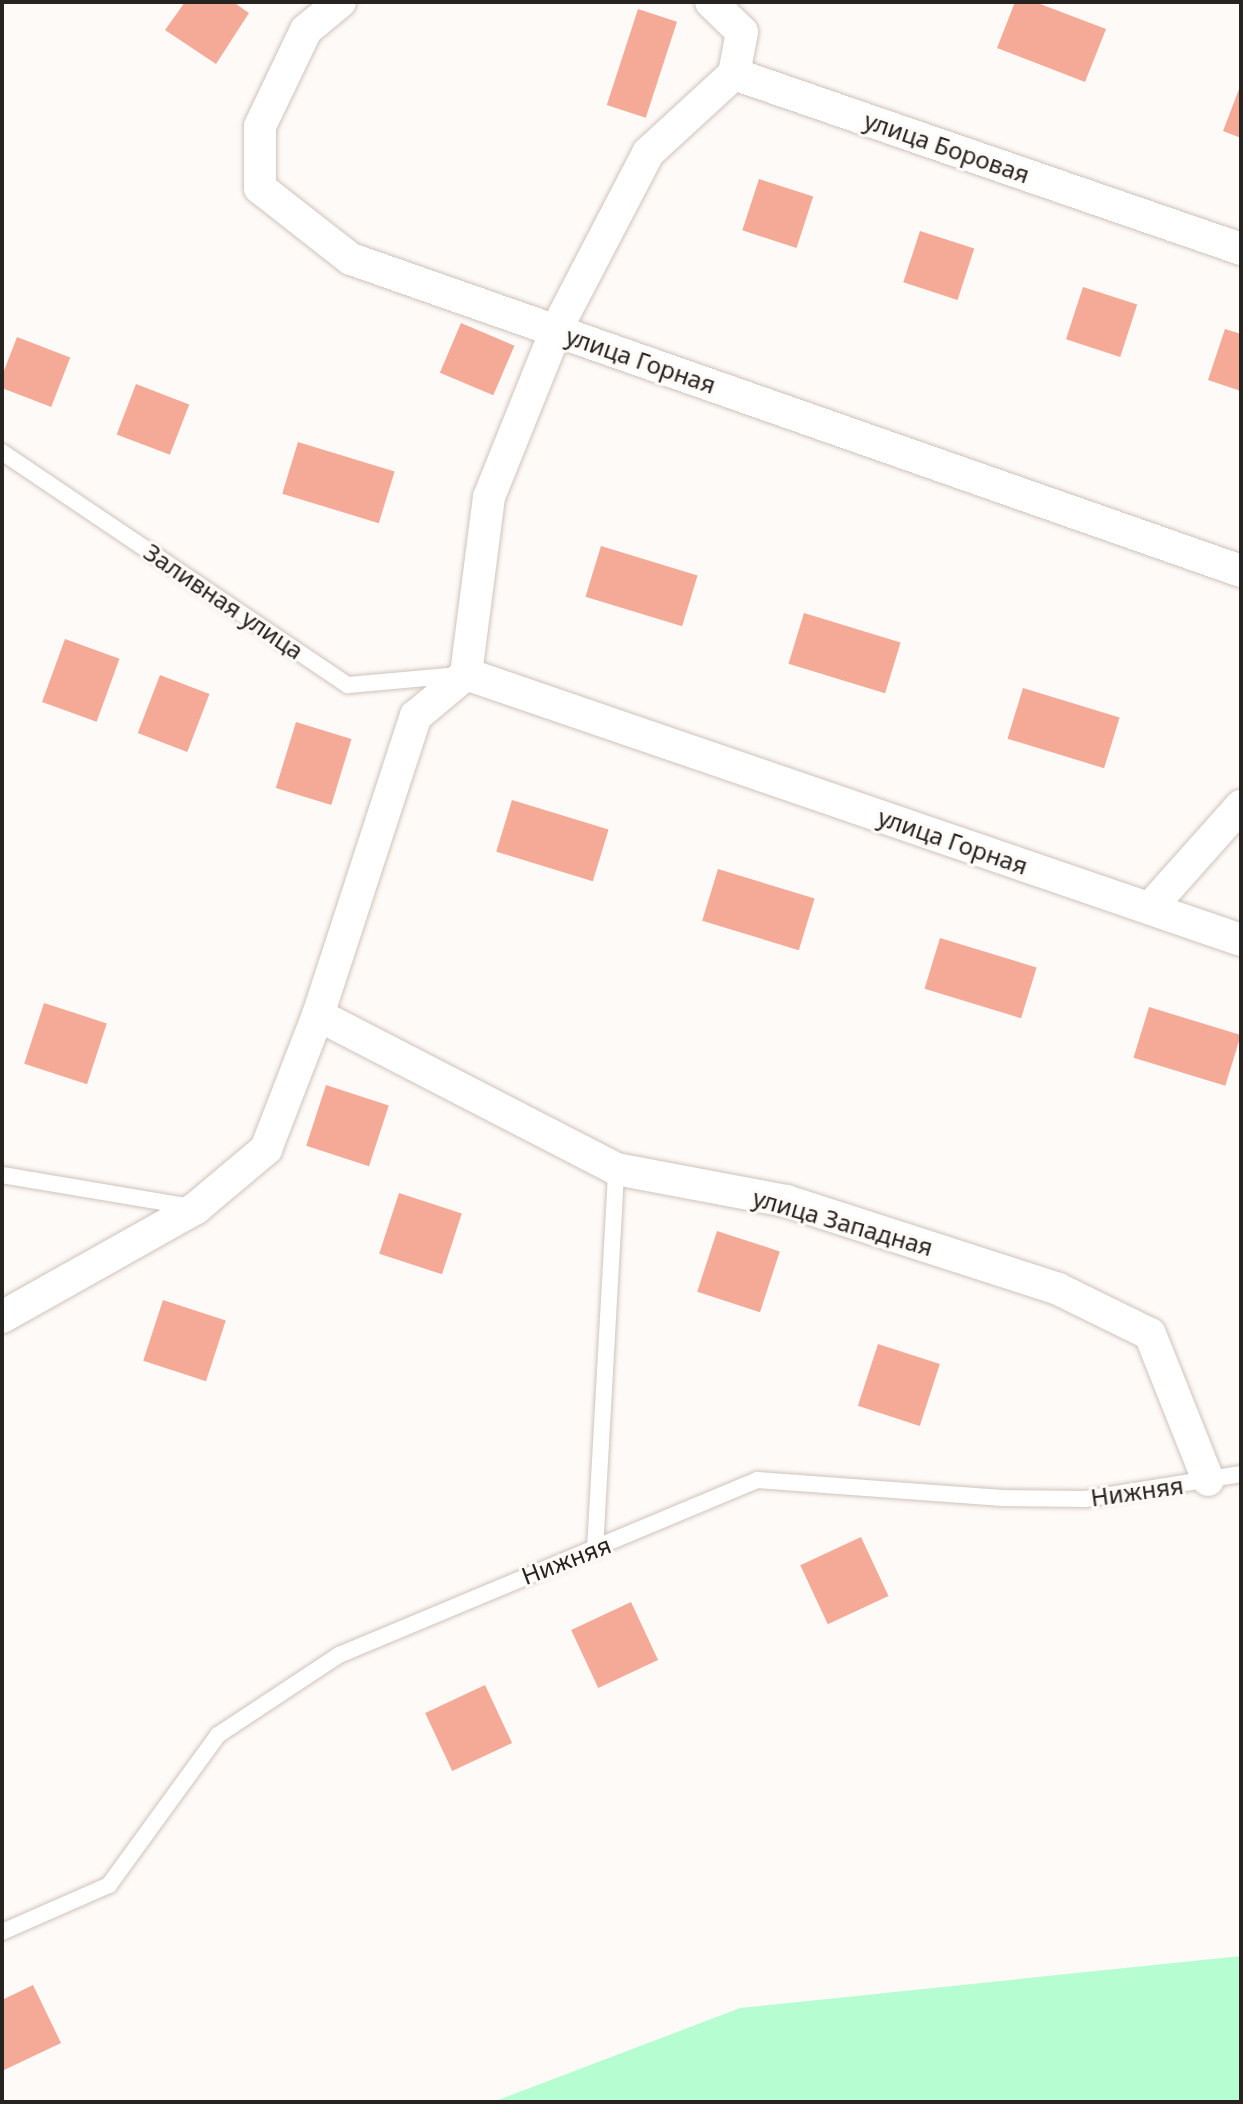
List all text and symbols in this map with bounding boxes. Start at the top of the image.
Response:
street label: улица Боровая [861,105,1033,189]
street label: улица Горная [562,321,720,399]
street label: Заливная улица [139,537,309,665]
street label: улица Горная [874,802,1032,880]
street label: улица Западная [750,1183,936,1261]
street label: Нижняя [1089,1470,1185,1512]
street label: Нижняя [517,1530,615,1590]

